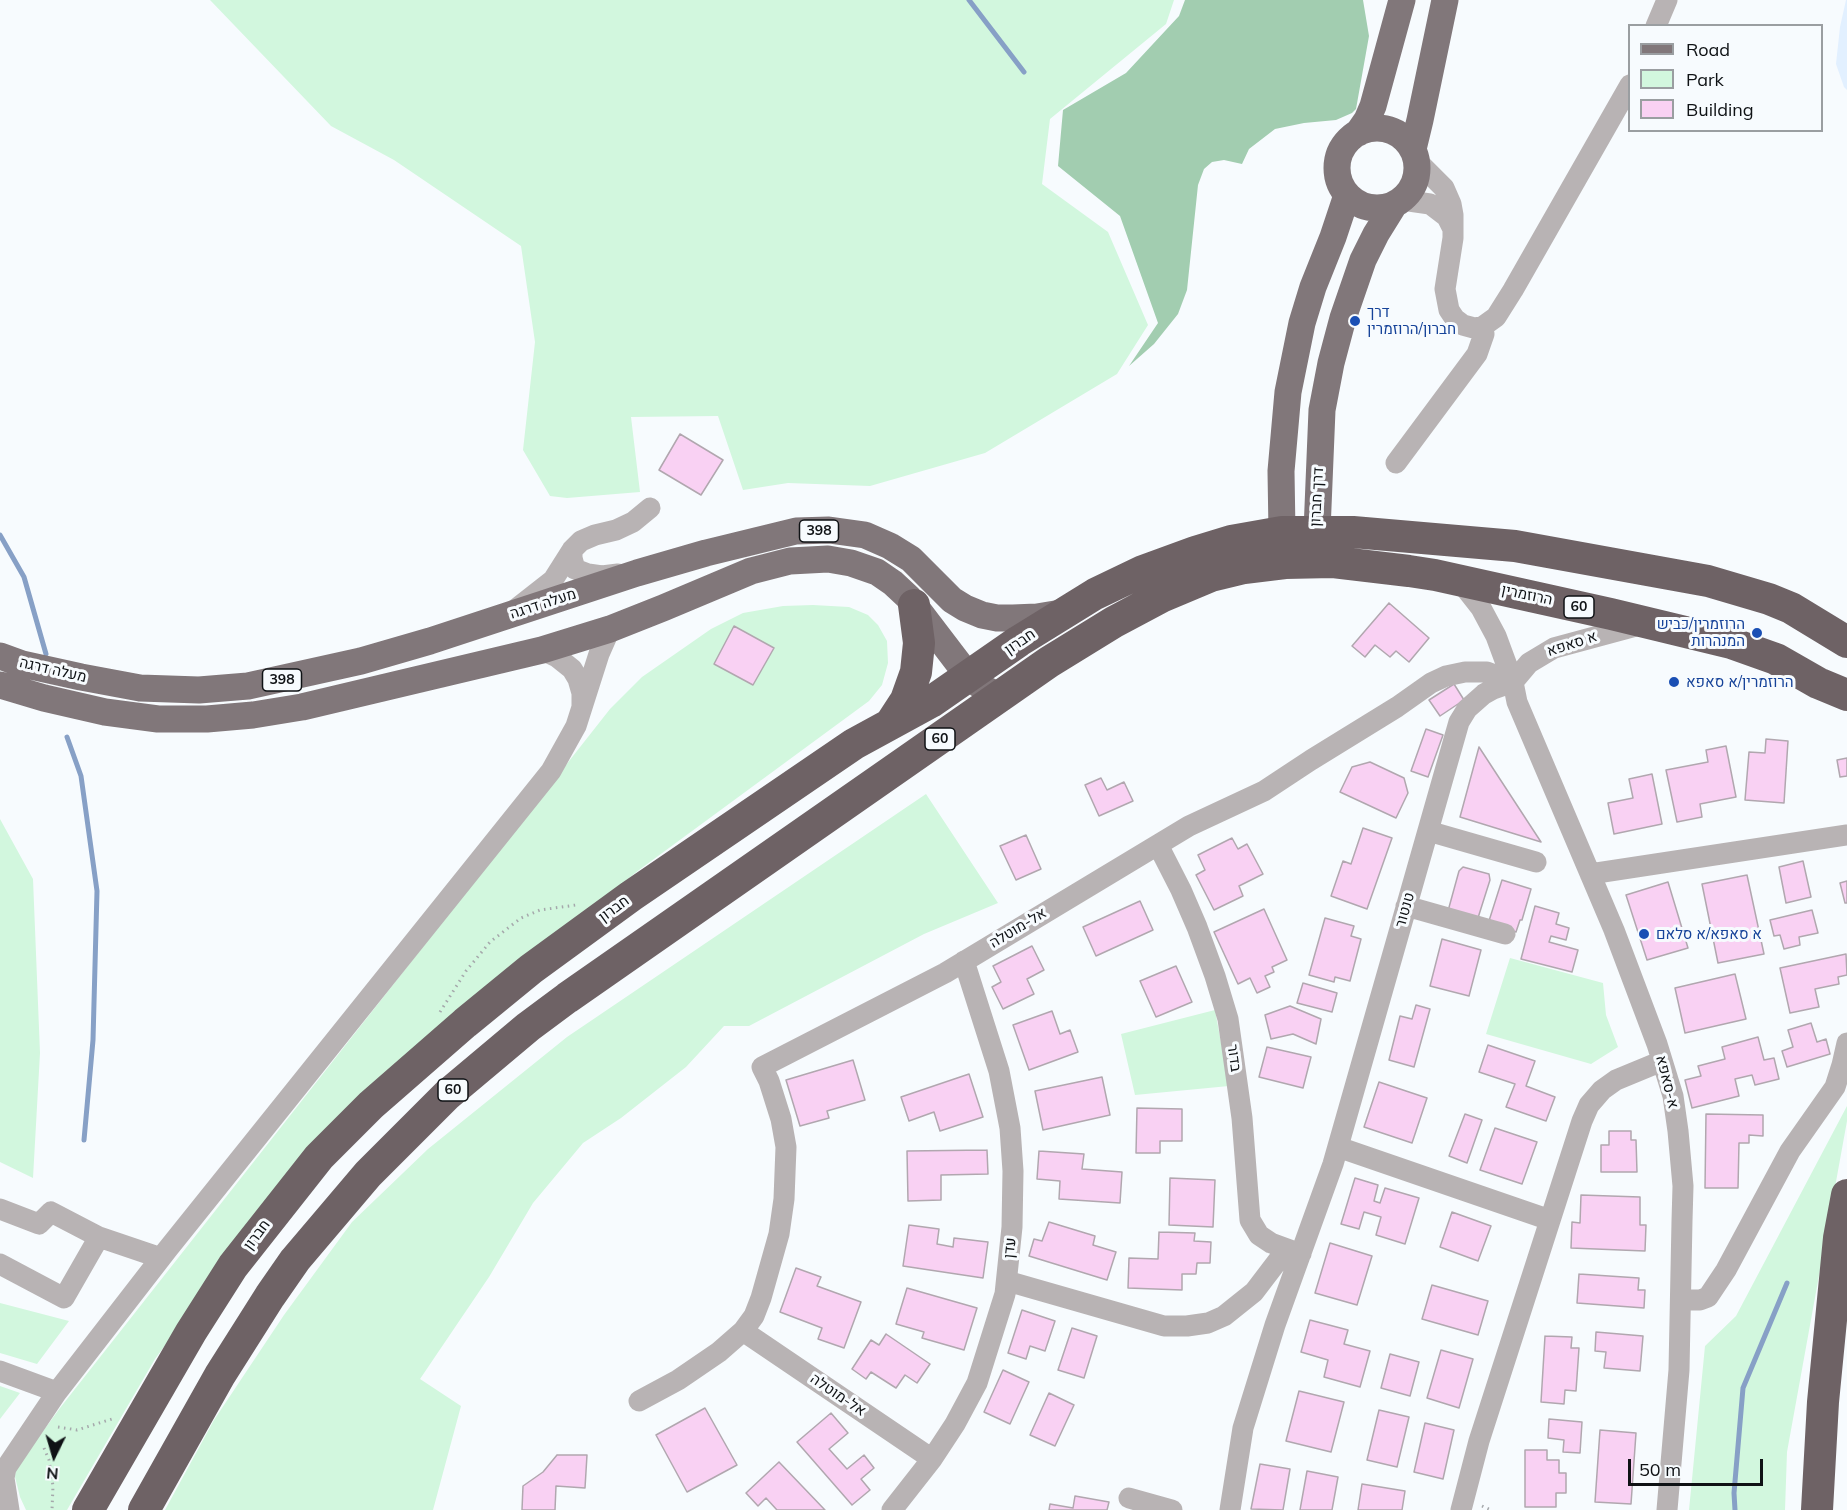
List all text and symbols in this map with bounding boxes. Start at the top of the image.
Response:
legend [1628,24,1823,132]
text: Road [1686,38,1730,61]
text: Park [1686,68,1724,91]
text: Building [1686,98,1754,121]
place label: דרך חברון/הרוזמרין [1367,303,1456,338]
marker: דרך חברון/הרוזמרין [1348,314,1362,328]
street label: דרך חברון [1306,467,1328,527]
road number: 398 [800,520,838,542]
street label: הרוזמרין [1500,581,1554,609]
street label: מעלה דרגה [508,585,578,623]
road number: 60 [1564,596,1594,618]
place label: הרוזמרין/כביש המנהרות [1657,615,1745,650]
street label: חברון [1001,625,1039,659]
marker: הרוזמרין/כביש המנהרות [1750,626,1764,640]
street label: א סאפא [1545,627,1599,661]
street label: מעלה דרגה [18,654,88,686]
road number: 398 [262,669,302,691]
place label: הרוזמרין/א סאפא [1686,673,1794,691]
marker: הרוזמרין/א סאפא [1667,675,1681,689]
road number: 60 [925,728,955,750]
street label: טנטור [1391,890,1419,930]
street label: חברון [595,892,633,926]
street label: אל-מוטלה [986,904,1050,952]
place label: א סאפא/א סלאם [1656,925,1762,943]
marker: א סאפא/א סלאם [1637,927,1651,941]
street label: בדור [1223,1043,1245,1073]
street label: א-סאפא [1652,1054,1682,1110]
road number: 60 [438,1079,468,1101]
street label: חברון [240,1216,274,1254]
street label: עדן [1000,1237,1020,1259]
street label: אל-מוטלה [807,1370,869,1420]
north arrow [24,1426,84,1486]
scale bar [1631,1447,1766,1485]
text: 50 m [1639,1458,1681,1481]
text: N [46,1463,59,1484]

